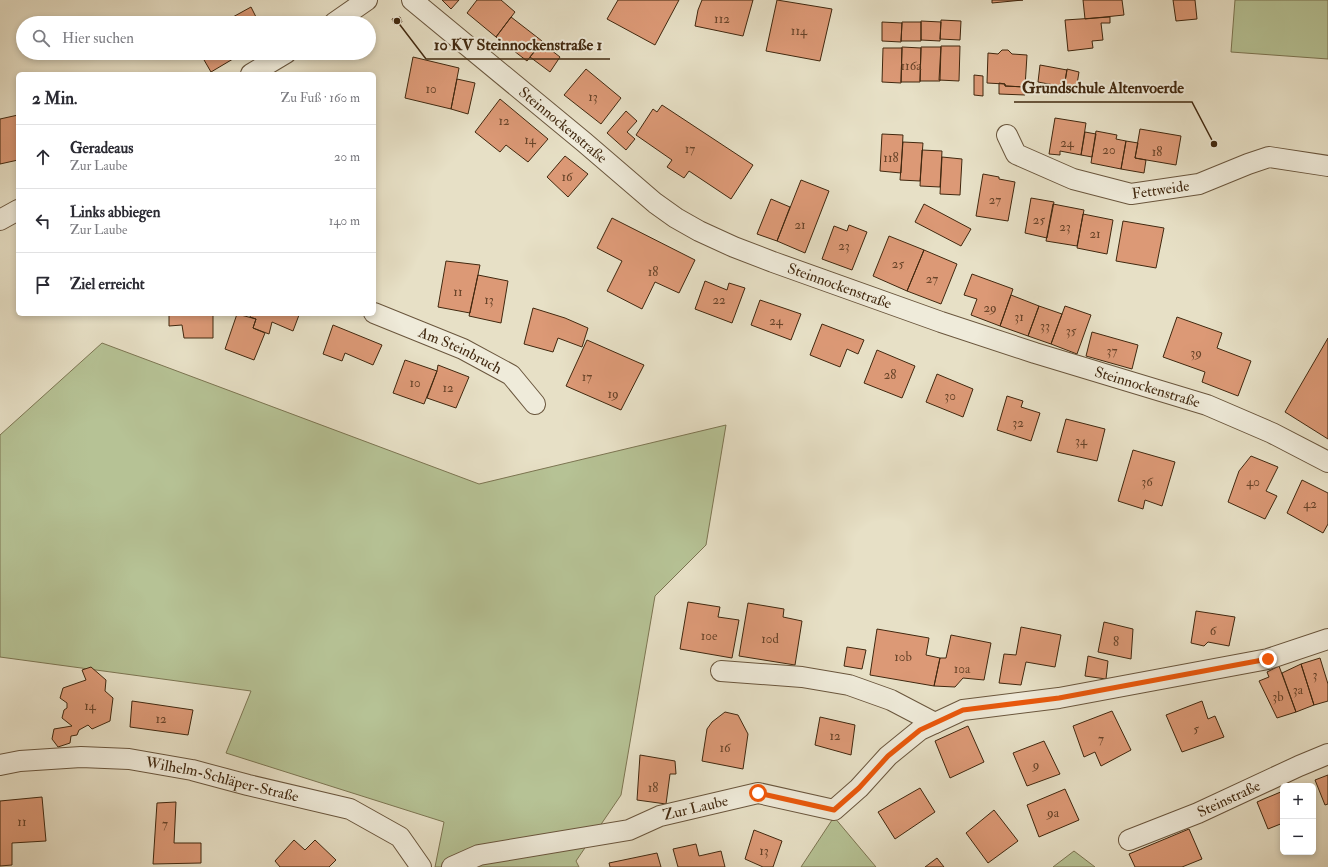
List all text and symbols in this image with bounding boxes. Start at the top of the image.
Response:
house number: 112 [714,11,730,27]
search box [16,16,376,60]
house number: 114 [791,23,808,39]
icon: search [30,27,52,49]
text: Hier suchen [62,29,134,48]
callout: 10 KV Steinnockenstraße 1 [426,31,610,59]
text: 10 KV Steinnockenstraße 1 [434,35,602,55]
house number: 116a [900,58,922,74]
callout: Grundschule Altenvoerde [1014,74,1192,102]
text: Grundschule Altenvoerde [1022,78,1184,98]
house number: 10 [425,81,437,97]
street label: Steinnockenstraße [515,83,611,168]
text: 2 Min. [32,88,77,109]
house number: 13 [588,89,598,105]
text: Zu Fuß · 160 m [281,90,360,106]
house number: 12 [498,113,510,129]
house number: 14 [524,132,537,148]
house number: 24 [1060,135,1075,151]
text: Geradeaus [70,139,133,158]
house number: 17 [685,141,695,157]
house number: 20 [1102,142,1116,158]
house number: 18 [1152,144,1162,160]
icon: ahead [32,146,54,168]
text: 20 m [334,149,360,165]
house number: 118 [883,150,899,166]
text: Zur Laube [70,158,127,174]
house number: 16 [561,169,574,185]
street label: Fettweide [1130,177,1191,204]
house number: 27 [989,192,1001,208]
text: Links abbiegen [70,203,160,222]
icon: left [32,210,54,232]
house number: 25 [1033,212,1045,228]
text: 140 m [329,213,360,229]
house number: 21 [794,217,806,233]
house number: 23 [1059,219,1071,235]
text: Zur Laube [70,222,127,238]
house number: 21 [1089,226,1101,242]
house number: 23 [838,238,850,254]
house number: 25 [892,256,904,272]
street label: Steinnockenstraße [785,259,894,314]
house number: 18 [648,264,658,280]
house number: 27 [926,271,938,287]
icon: arrive [32,274,54,296]
text: Ziel erreicht [70,275,145,294]
house number: 11 [453,284,463,300]
house number: 13 [484,292,494,308]
house number: 22 [712,292,726,308]
house number: 29 [983,300,997,316]
house number: 31 [1014,309,1024,325]
house number: 24 [769,313,784,329]
house number: 33 [1040,318,1050,334]
street label: Am Steinbruch [415,323,505,378]
house number: 35 [1066,323,1077,339]
house number: 37 [1107,343,1118,359]
house number: 39 [1190,345,1202,361]
street label: Steinnockenstraße [1092,363,1202,412]
house number: 28 [884,367,896,383]
house number: 17 [582,369,592,385]
house number: 10 [409,375,421,391]
house number: 12 [442,380,454,396]
house number: 19 [607,386,619,402]
house number: 30 [944,388,956,404]
house number: 32 [1012,415,1024,431]
house number: 34 [1075,433,1088,449]
house number: 36 [1141,474,1154,490]
house number: 40 [1246,474,1260,490]
house number: 42 [1303,496,1317,512]
house number: 6 [1210,623,1218,639]
house number: 10e [701,628,718,644]
house number: 10d [761,631,779,647]
house number: 8 [1113,634,1119,650]
house number: 10b [894,649,912,665]
route end [1259,650,1277,668]
house number: 10a [954,661,971,677]
house number: 3 [1313,667,1318,683]
house number: 3a [1293,682,1304,698]
house number: 3b [1272,689,1284,705]
house number: 14 [84,698,97,714]
house number: 12 [155,711,167,727]
house number: 5 [1193,721,1199,737]
house number: 12 [829,728,841,744]
house number: 7 [1098,731,1104,747]
house number: 16 [719,740,732,756]
street label: Wilhelm-Schläper-Straße [143,753,300,807]
house number: 9 [1032,757,1039,773]
street label: Steinstraße [1194,776,1264,822]
house number: 18 [648,780,658,796]
map controls [1280,783,1316,855]
button: + [1280,783,1316,819]
route start [749,784,767,802]
street label: Zur Laube [661,791,730,825]
house number: 9a [1046,805,1060,821]
house number: 11 [17,814,27,830]
house number: 7 [162,816,168,832]
button: − [1280,819,1316,855]
house number: 13 [759,843,769,859]

